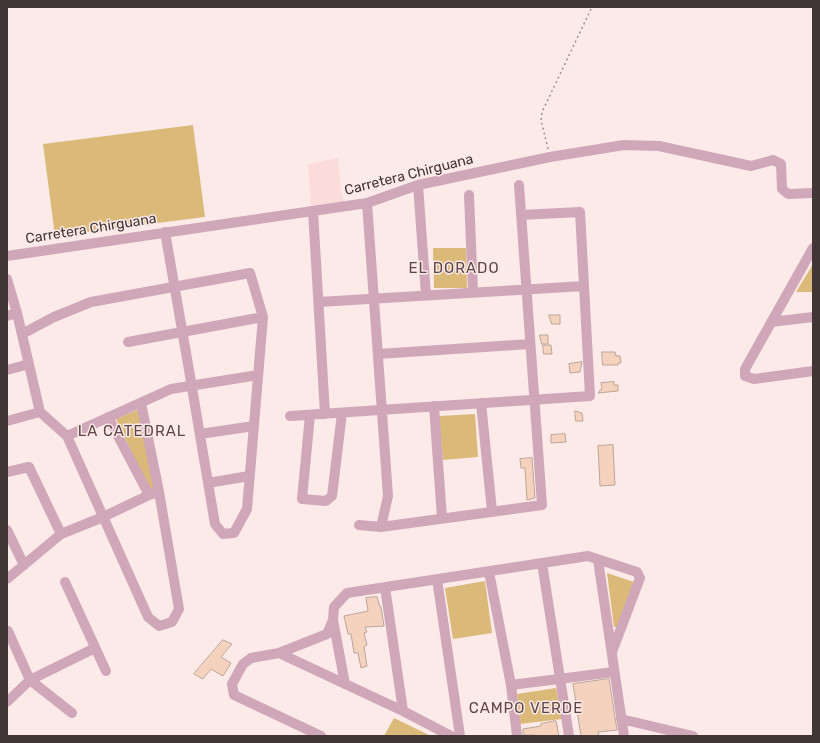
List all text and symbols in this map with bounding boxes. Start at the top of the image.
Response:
street label: Carretera Chirguana [343,151,475,199]
street label: Carretera Chirguana [24,210,158,248]
district label: EL DORADO [408,260,500,278]
district label: LA CATEDRAL [78,423,186,441]
district label: CAMPO VERDE [469,700,583,718]

